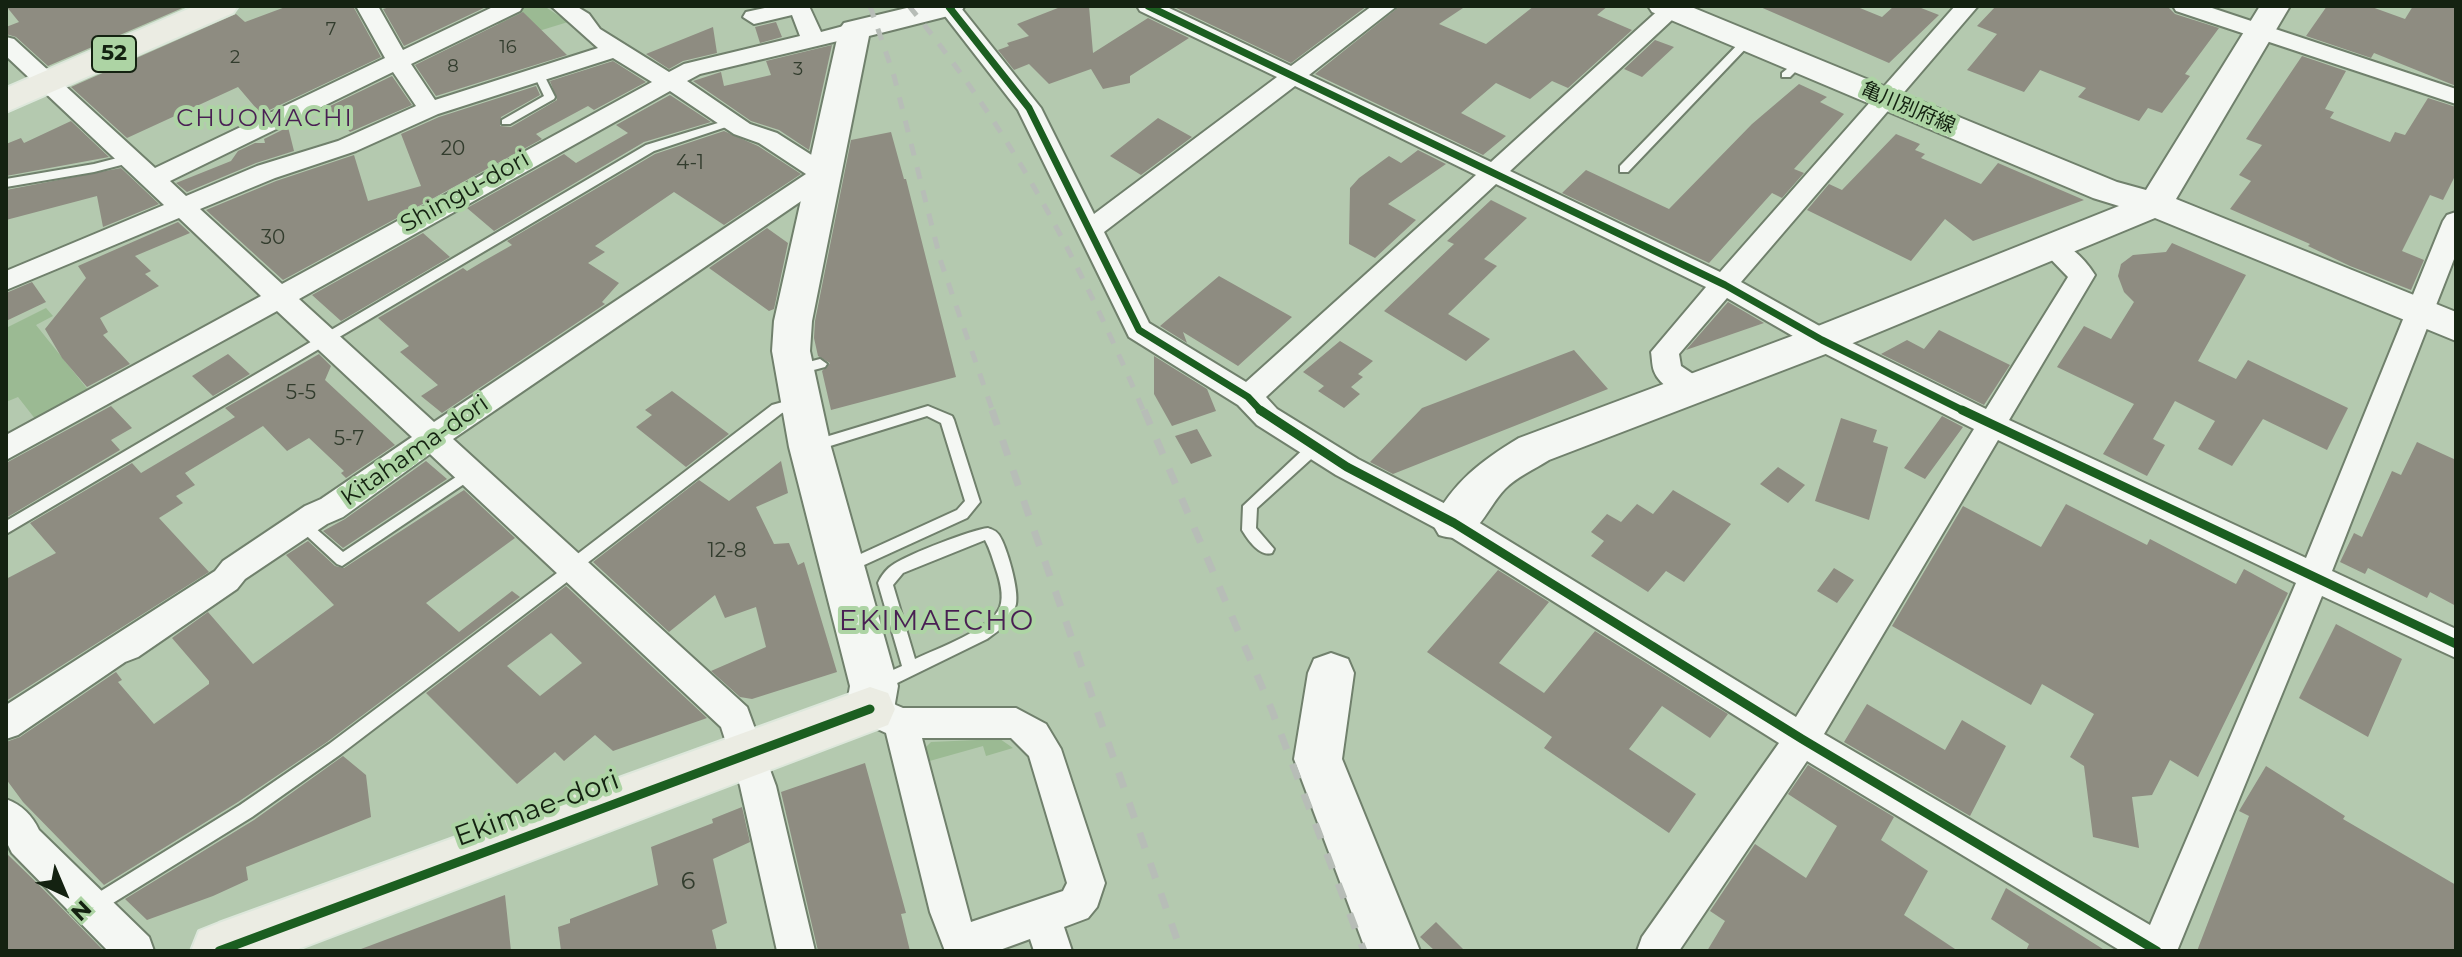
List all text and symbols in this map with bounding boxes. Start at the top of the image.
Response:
house number: 7 [326,19,336,41]
road number: 52 [92,36,136,72]
house number: 16 [499,37,517,59]
house number: 2 [230,47,240,69]
house number: 8 [447,56,459,78]
house number: 3 [793,59,803,81]
street label: 亀川別府線 [1857,77,1959,139]
district label: CHUOMACHI [176,105,354,133]
house number: 20 [441,137,465,161]
street label: Shingu-dori [396,145,534,239]
house number: 4-1 [676,151,704,175]
house number: 30 [261,226,285,250]
house number: 5-5 [286,381,316,405]
street label: Kitahama-dori [336,389,494,513]
house number: 5-7 [334,427,364,451]
house number: 12-8 [708,539,746,563]
district label: EKIMAECHO [839,605,1035,639]
street label: Ekimae-dori [450,764,624,854]
north arrow [24,853,104,933]
house number: 6 [681,868,695,896]
text: N [65,895,97,927]

